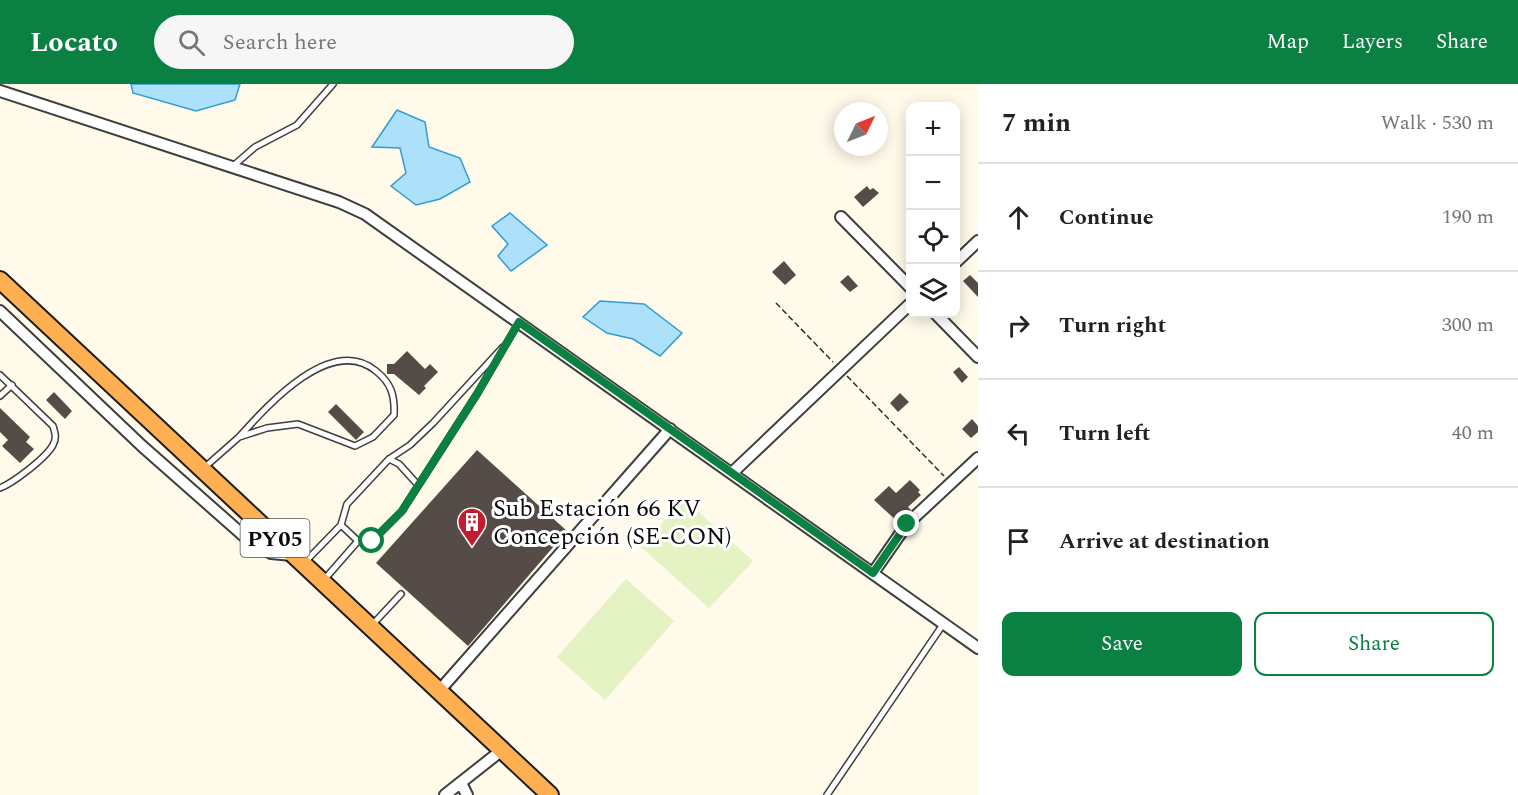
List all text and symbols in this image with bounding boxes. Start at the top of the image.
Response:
search box [154,15,574,69]
text: Locato [30,21,118,64]
icon: search [175,26,208,59]
text: Search here [223,26,337,59]
text: Map [1267,26,1309,58]
text: Layers [1342,26,1403,58]
text: Share [1436,26,1488,58]
north arrow [834,102,888,156]
map controls [906,102,960,318]
button: + [906,102,960,156]
text: 7 min [1002,103,1071,143]
text: Walk · 530 m [1381,108,1494,138]
button: − [906,156,960,210]
icon: ahead [1002,201,1035,234]
text: Continue [1059,201,1154,234]
text: 190 m [1442,202,1494,232]
button: locate [906,210,960,264]
button: layers [906,264,960,318]
icon: right [1002,309,1035,342]
text: Turn right [1059,309,1166,342]
text: 300 m [1442,310,1494,340]
icon: left [1002,417,1035,450]
text: Turn left [1059,417,1151,450]
text: 40 m [1452,418,1494,448]
place label: Sub Estación 66 KV Concepción (SE-CON) [493,491,732,555]
building icon: Sub Estación 66 KV Concepción (SE-CON) [456,506,488,548]
route end [893,510,919,536]
road number: PY05 [240,519,310,557]
icon: arrive [1002,525,1035,558]
text: Arrive at destination [1059,525,1270,558]
route start [358,527,384,553]
button: Save [1002,612,1242,676]
button: Share [1254,612,1494,676]

